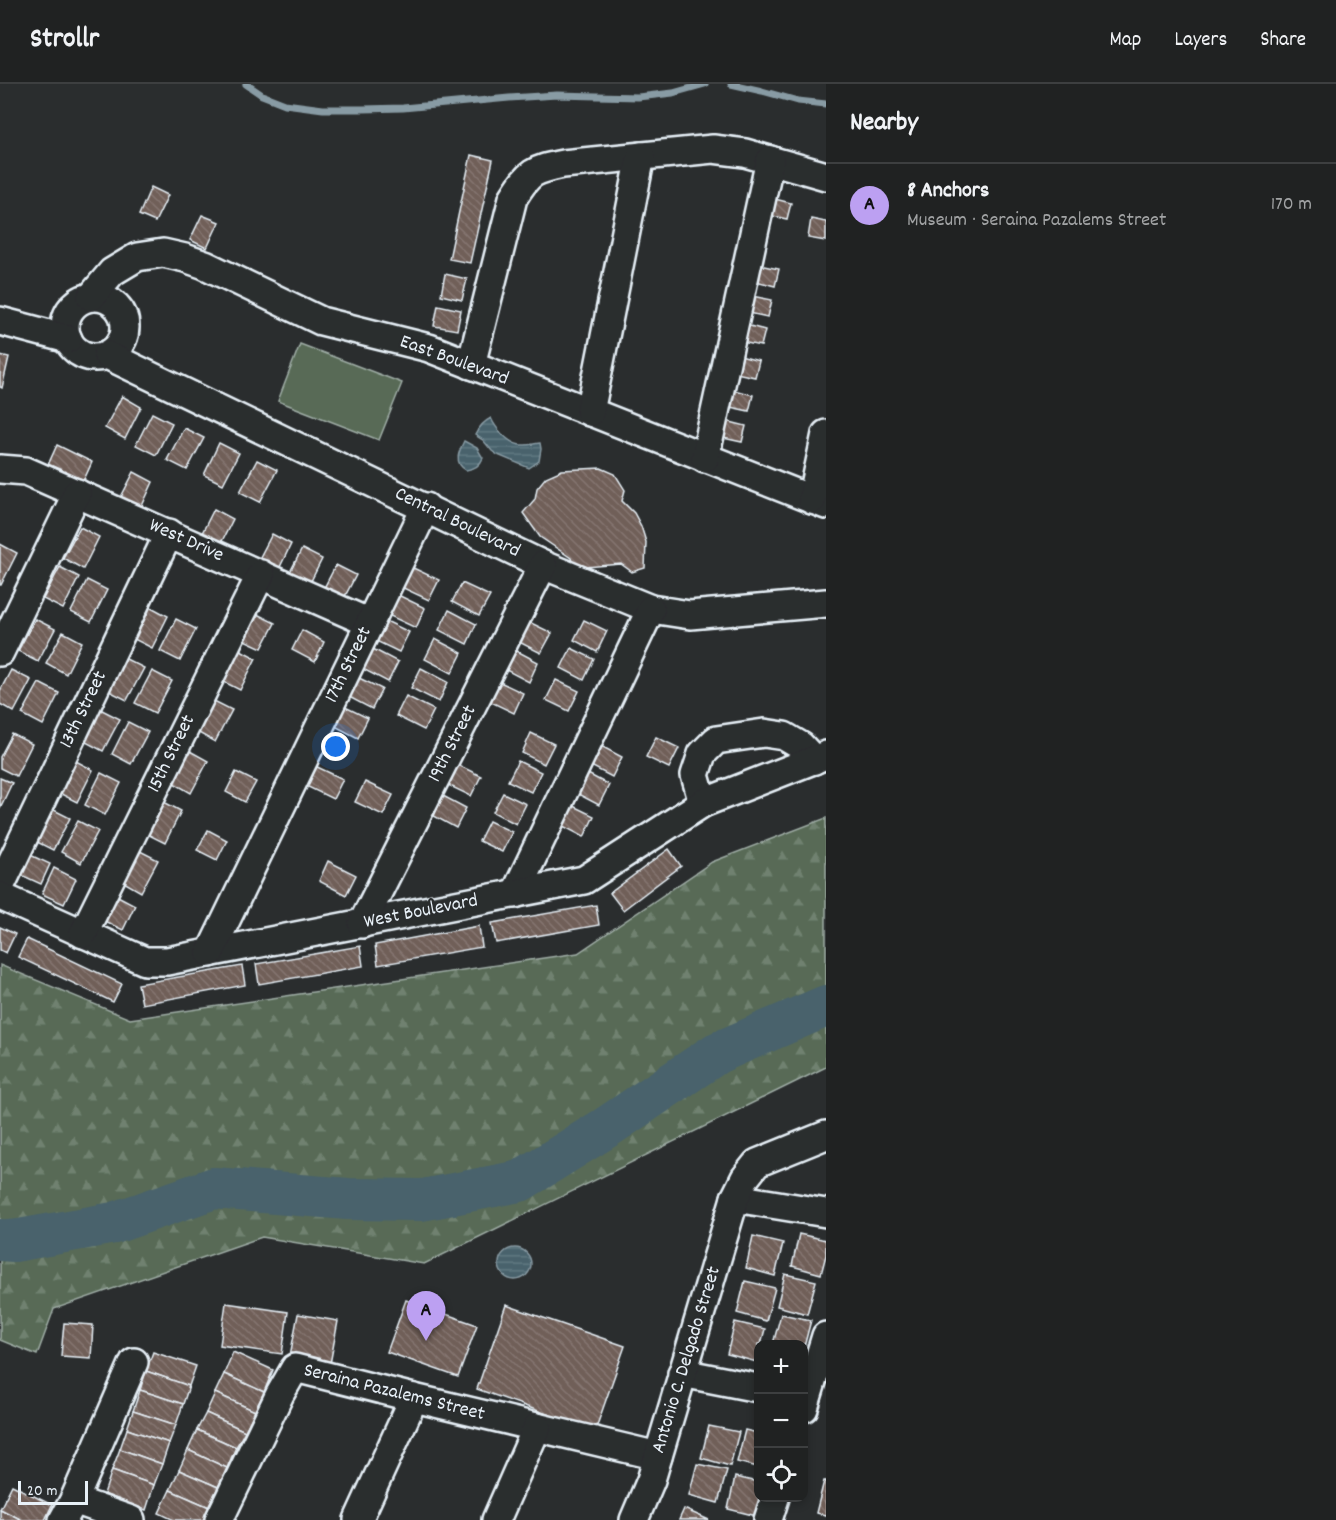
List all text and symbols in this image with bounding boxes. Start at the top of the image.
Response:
text: Strollr [30,21,99,61]
text: Map [1110,26,1141,56]
text: Layers [1174,26,1227,56]
text: Share [1260,26,1306,56]
text: Nearby [850,105,918,142]
text: 8 Anchors [907,176,989,207]
text: A [864,191,875,219]
text: 170 m [1271,191,1312,219]
text: Museum · Seraina Pazalems Street [907,207,1166,235]
street label: East Boulevard [396,328,512,394]
street label: Central Boulevard [390,480,524,566]
street label: West Drive [144,512,228,570]
street label: 17th Street [318,622,380,708]
street label: 13th Street [53,667,115,753]
street label: 19th Street [422,701,484,787]
street label: 15th Street [141,710,203,798]
your location [321,732,350,761]
street label: West Boulevard [362,887,480,937]
street label: Antonio C. Delgado Street [645,1263,729,1457]
pin: A [406,1292,446,1341]
map controls [754,1340,808,1502]
button: + [754,1340,808,1394]
street label: Seraina Pazalems Street [301,1357,487,1429]
button: − [754,1394,808,1448]
button: locate [754,1448,808,1502]
scale bar [18,1478,88,1506]
text: 20 m [27,1480,57,1503]

